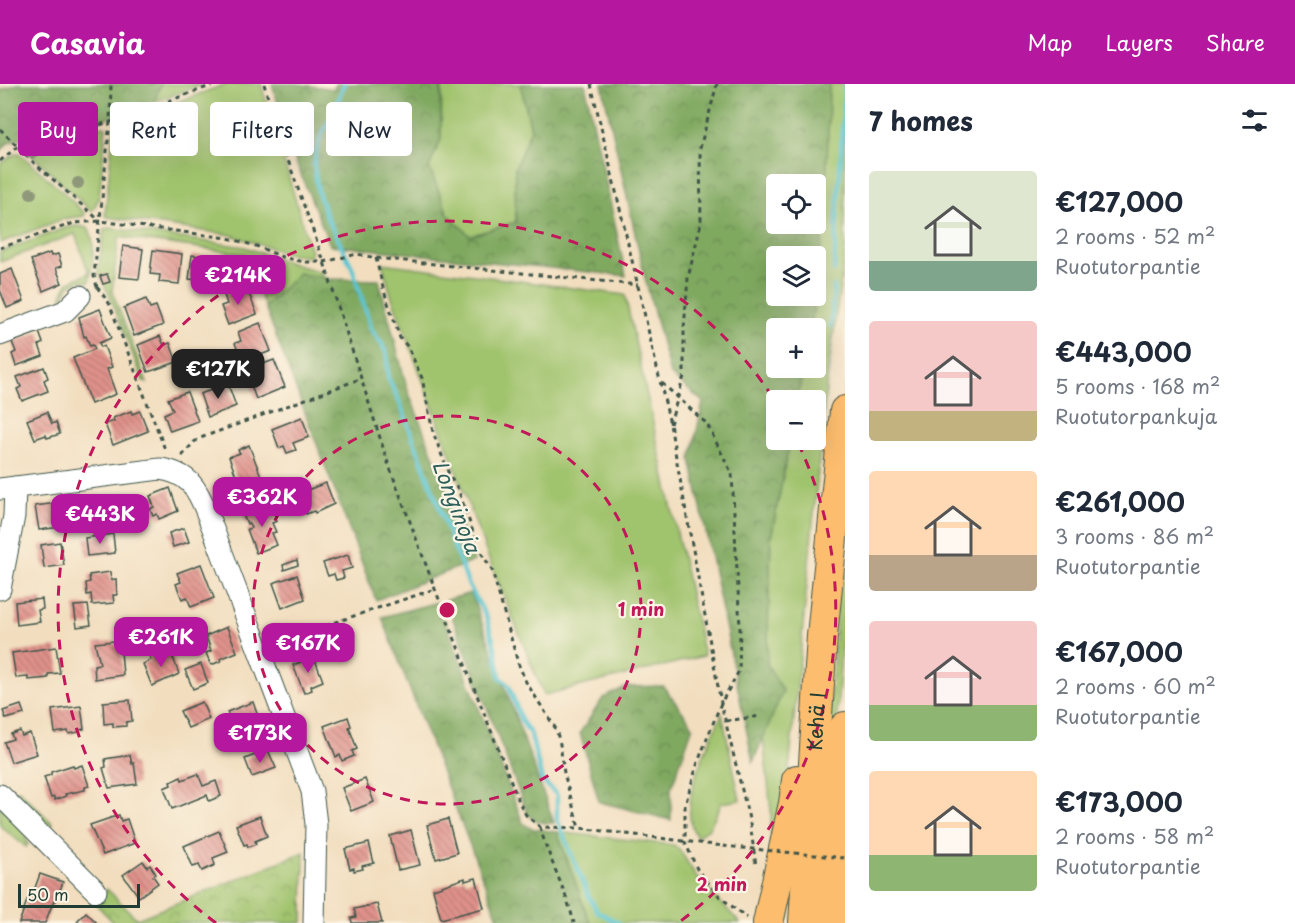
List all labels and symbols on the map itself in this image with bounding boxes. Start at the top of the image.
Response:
pin: €214K [196,255,280,306]
pin: €127K [176,349,260,400]
water label: Longinoja [425,455,491,559]
pin: €362K [220,477,304,528]
pin: €443K [58,494,142,545]
text: 1 min [618,595,664,622]
centre of rings [437,600,457,620]
pin: €261K [119,617,203,668]
pin: €167K [266,623,350,674]
street label: Kehä I [799,691,832,751]
pin: €173K [218,713,302,764]
text: 2 min [697,870,747,897]
scale bar [18,881,140,908]

